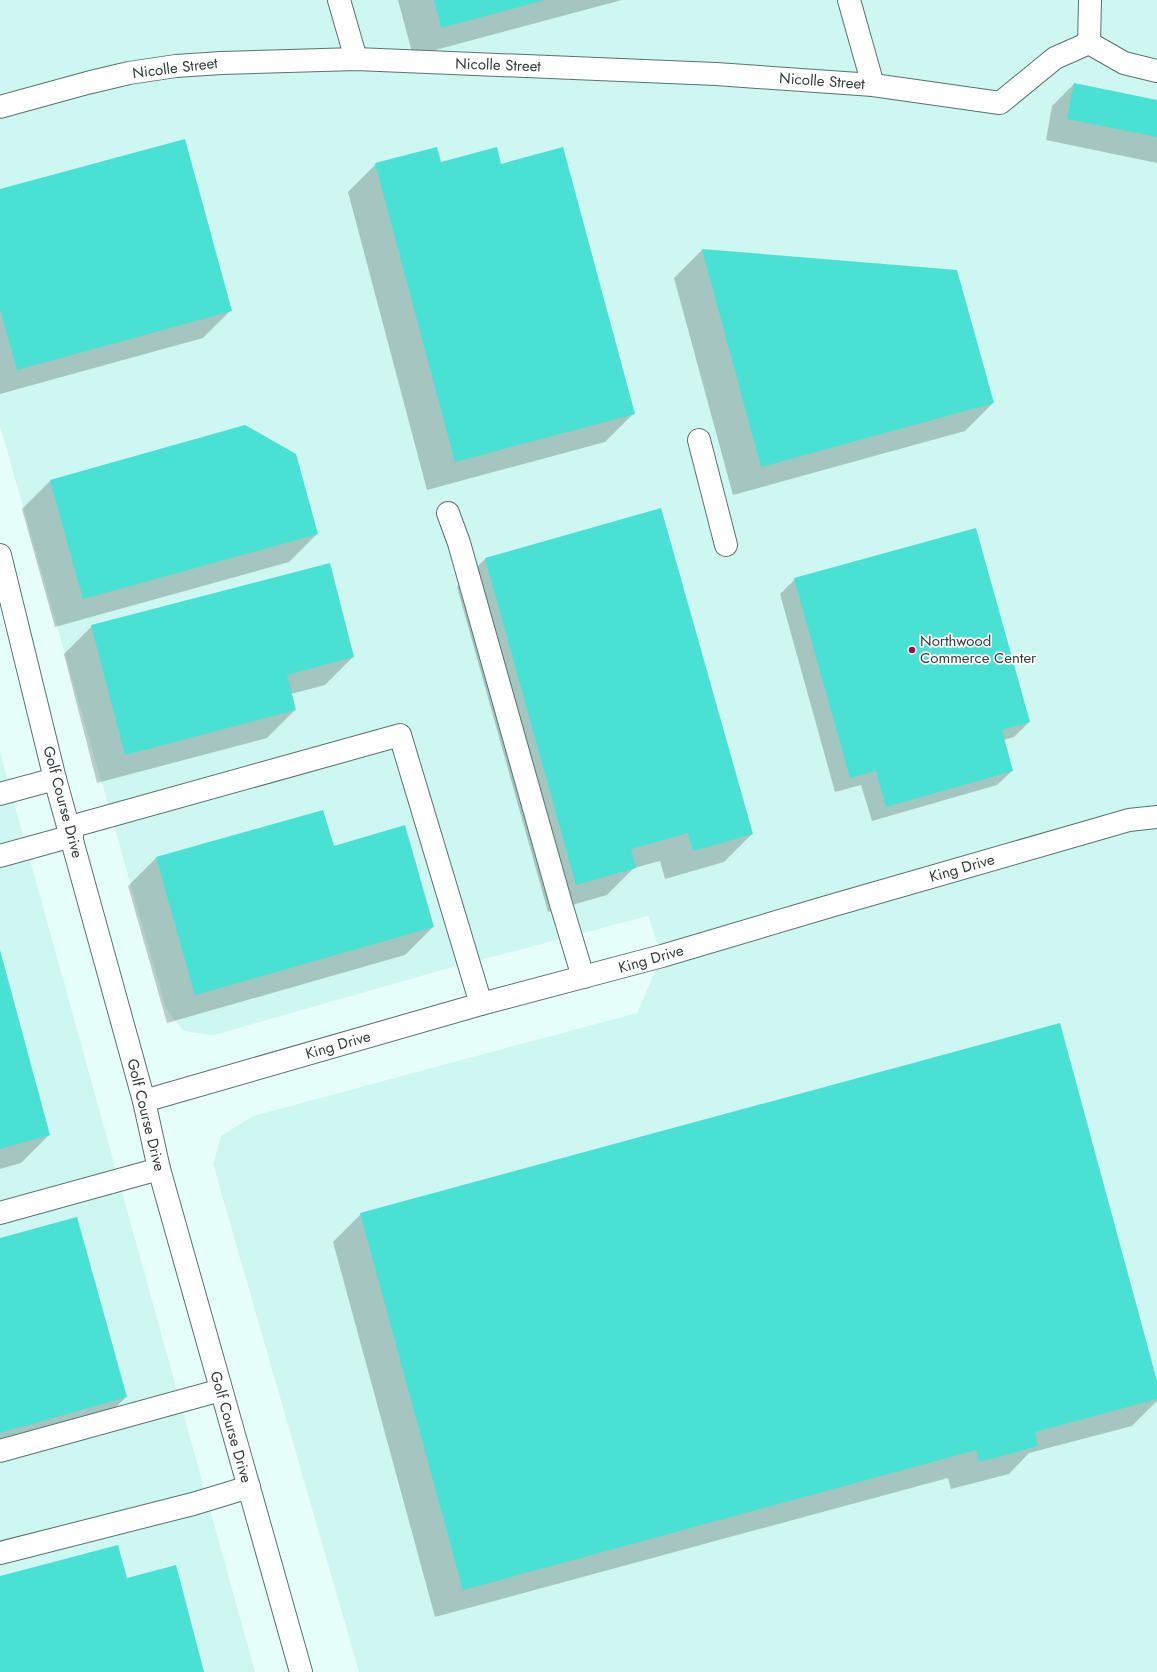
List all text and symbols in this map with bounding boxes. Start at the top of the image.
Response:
street label: Nicolle Street [131,52,219,84]
street label: Nicolle Street [455,53,542,78]
street label: Nicolle Street [778,67,866,95]
place label: Northwood Commerce Center [920,630,1037,669]
marker: Northwood Commerce Center [907,645,917,655]
street label: Golf Course Drive [37,744,89,861]
street label: King Drive [927,848,997,888]
street label: King Drive [616,939,686,979]
street label: King Drive [303,1025,373,1065]
street label: Golf Course Drive [121,1056,171,1174]
street label: Golf Course Drive [205,1369,258,1486]

